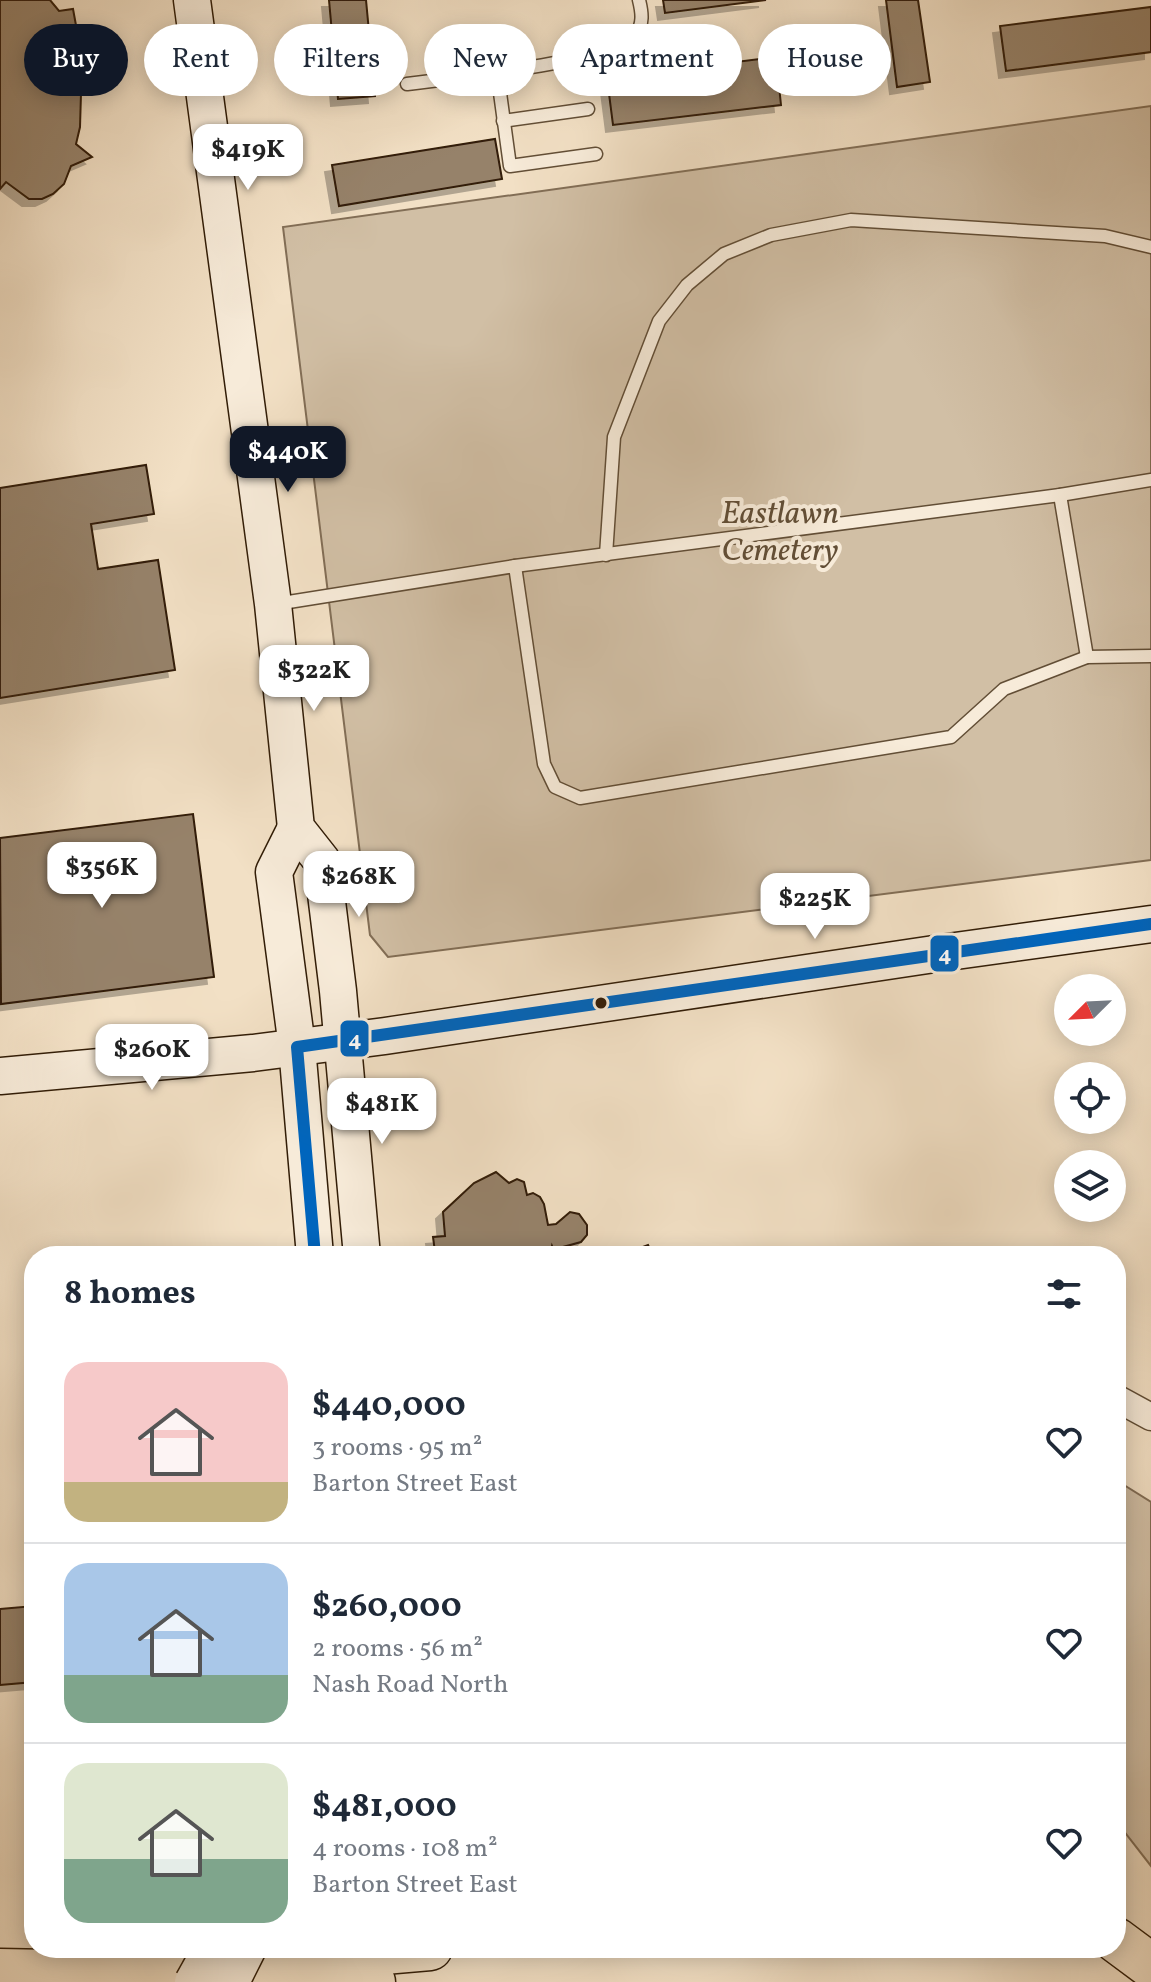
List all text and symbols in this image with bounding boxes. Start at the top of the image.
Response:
chip: Buy [24,24,128,96]
chip: Rent [144,24,258,96]
chip: Filters [274,24,408,96]
chip: New [424,24,536,96]
chip: Apartment [552,24,742,96]
chip: House [758,24,891,96]
pin: $419K [192,124,304,192]
text: $419K [211,132,285,168]
pin: $440K [232,426,344,494]
text: $440K [248,434,328,470]
park label: Eastlawn Cemetery [721,493,839,574]
pin: $322K [258,645,370,713]
text: $322K [277,653,351,689]
pin: $356K [46,842,158,910]
text: $356K [65,850,139,886]
pin: $268K [303,851,415,919]
text: $268K [321,859,397,895]
pin: $225K [759,873,871,941]
text: $225K [779,881,851,917]
line badge: 4 [929,934,960,973]
text: 4 [938,940,952,971]
north arrow [1054,974,1126,1046]
map controls [1054,974,1126,1222]
unlabelled marker [593,995,609,1011]
line badge: 4 [339,1019,370,1058]
pin: $260K [96,1024,208,1092]
text: 4 [348,1025,362,1056]
text: $260K [113,1032,191,1068]
button: locate [1054,1062,1126,1134]
pin: $481K [326,1078,438,1146]
text: $481K [345,1086,419,1122]
button: layers [1054,1150,1126,1222]
text: 8 homes [64,1271,196,1318]
icon: filters [1042,1272,1086,1316]
text: $440,000 [312,1383,466,1430]
icon: home [128,1394,224,1490]
icon: heart [1042,1420,1086,1464]
text: 3 rooms · 95 m² [312,1430,482,1466]
text: Barton Street East [312,1466,518,1502]
text: $260,000 [312,1584,462,1631]
icon: home [128,1595,224,1691]
icon: heart [1042,1621,1086,1665]
text: 2 rooms · 56 m² [312,1631,483,1667]
text: Nash Road North [312,1667,509,1703]
text: $481,000 [312,1784,457,1831]
icon: home [128,1795,224,1891]
icon: heart [1042,1821,1086,1865]
text: 4 rooms · 108 m² [312,1831,498,1867]
text: Barton Street East [312,1867,518,1903]

